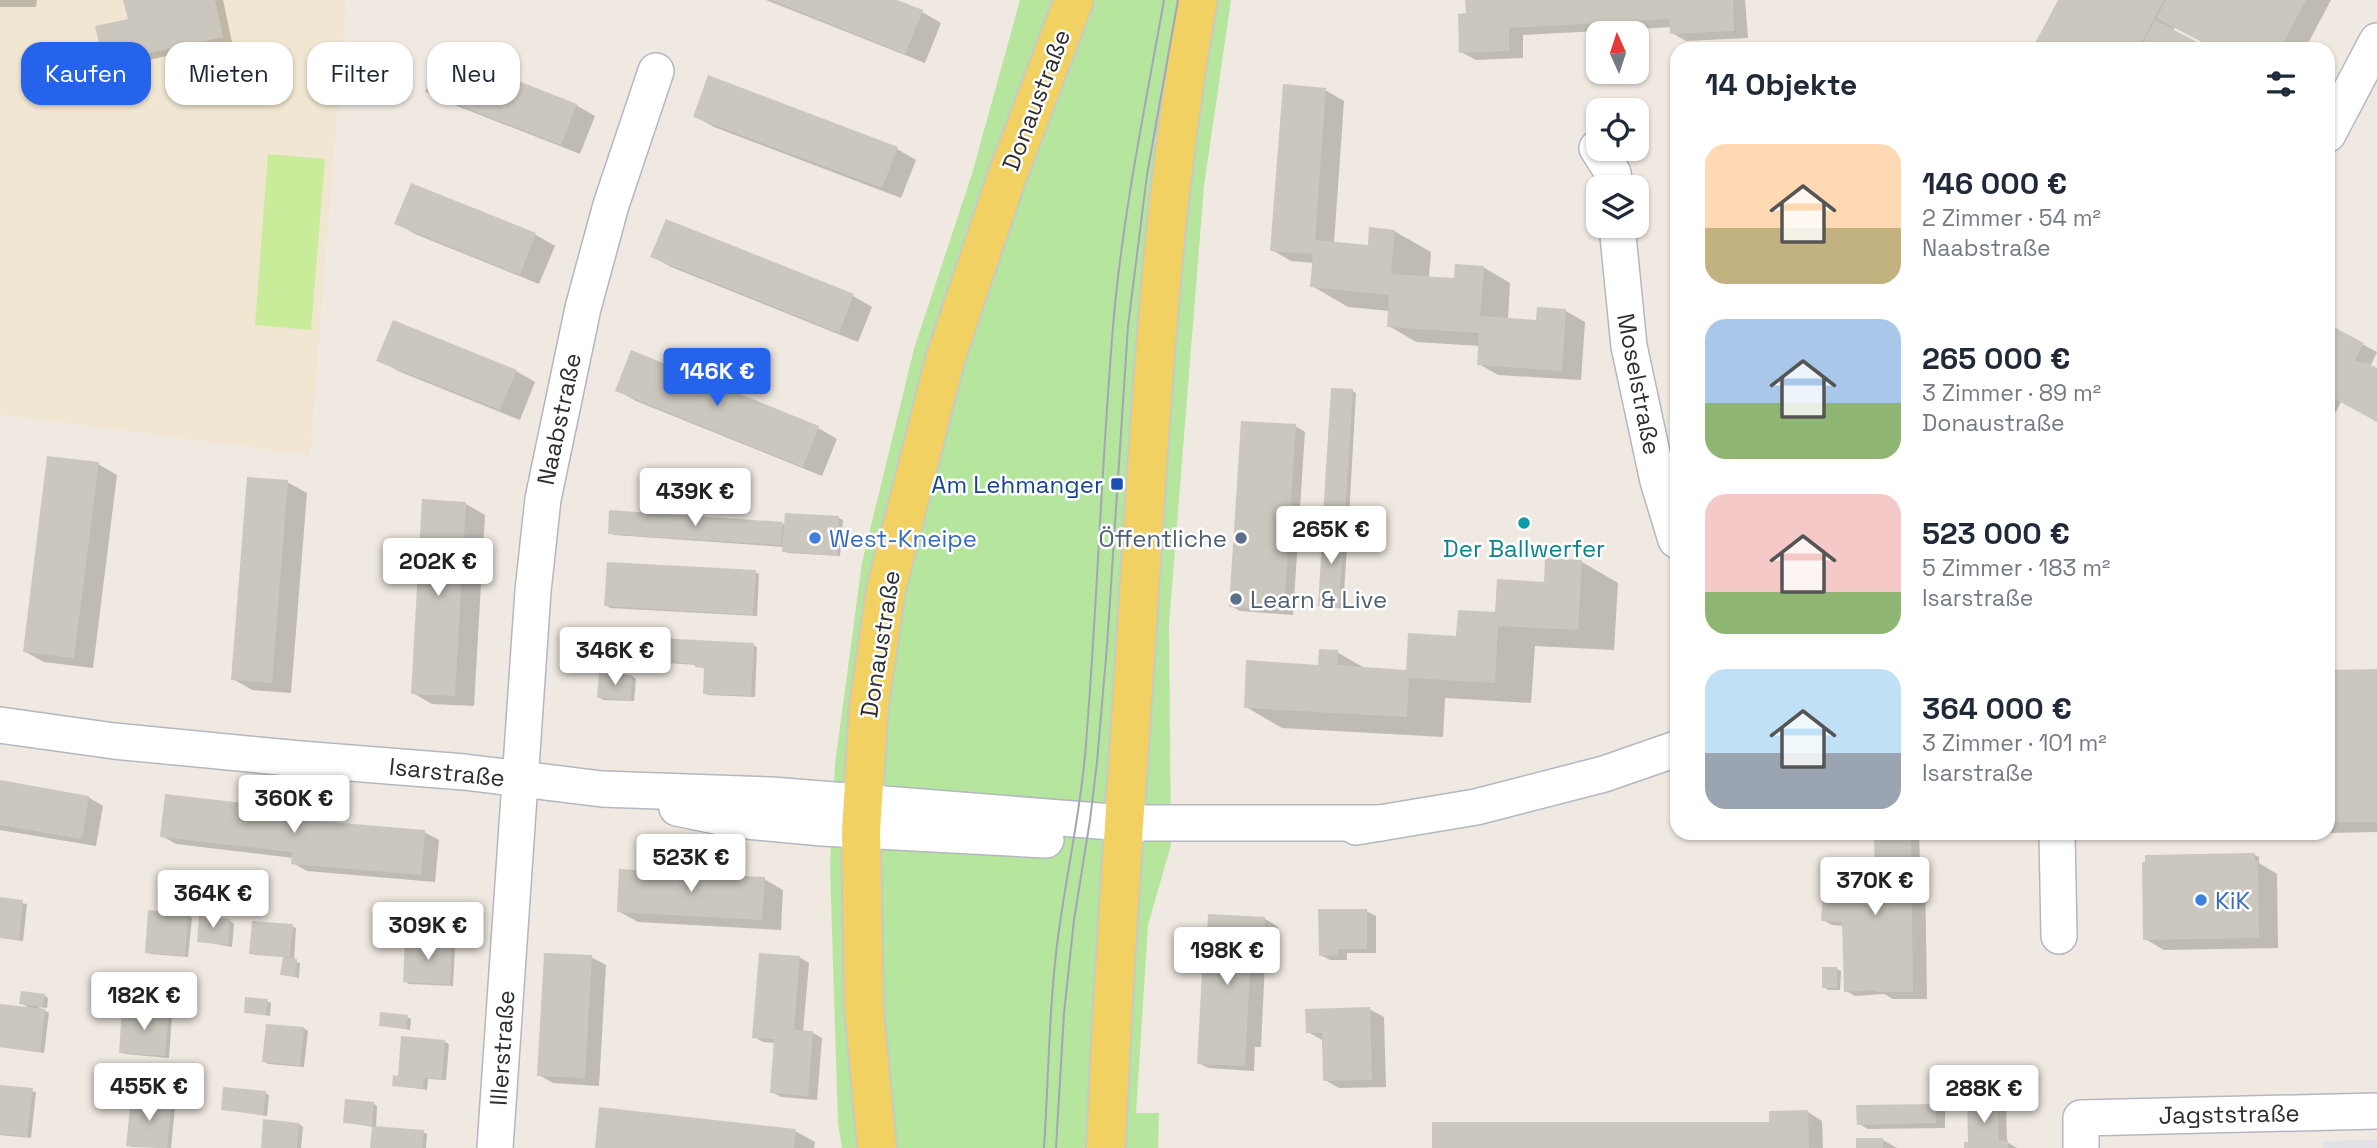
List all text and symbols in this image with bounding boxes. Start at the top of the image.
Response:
north arrow [1586,21,1648,84]
map controls [1586,21,1649,238]
street label: Donaustraße [995,25,1077,175]
chip: Kaufen [21,42,151,105]
chip: Mieten [165,42,293,105]
chip: Filter [307,42,413,105]
chip: Neu [427,42,520,105]
text: 14 Objekte [1705,65,1857,104]
icon: filters [2262,65,2300,103]
button: locate [1586,98,1649,161]
text: 146 000 € [1922,164,2067,203]
icon: home [1761,172,1845,256]
button: layers [1586,175,1649,238]
text: 2 Zimmer · 54 m² [1922,203,2101,233]
text: Naabstraße [1922,233,2051,263]
street label: Moselstraße [1610,311,1668,457]
text: 265 000 € [1922,339,2070,378]
icon: home [1761,347,1845,431]
pin: 146K € [660,348,774,408]
street label: Naabstraße [530,350,588,488]
text: 146K € [679,356,755,386]
text: 3 Zimmer · 89 m² [1922,378,2101,408]
text: Donaustraße [1922,408,2065,438]
pin: 439K € [638,468,752,528]
place label: Am Lehmanger [931,469,1103,500]
text: 439K € [656,476,734,506]
marker: Am Lehmanger [1109,476,1125,492]
pin: 265K € [1274,506,1388,566]
text: 265K € [1292,514,1370,544]
text: 523 000 € [1922,514,2070,553]
marker: Der Ballwerfer [1516,515,1532,531]
icon: home [1761,522,1845,606]
place label: West-Kneipe [829,523,977,554]
place label: Öffentliche [1099,523,1227,554]
marker: West-Kneipe [807,530,823,546]
marker: Öffentliche [1233,530,1249,546]
place label: Der Ballwerfer [1443,533,1605,564]
pin: 202K € [381,538,495,598]
text: 202K € [399,546,477,576]
text: 5 Zimmer · 183 m² [1922,553,2111,583]
street label: Donaustraße [853,568,907,720]
text: Isarstraße [1922,583,2033,613]
place label: Learn & Live [1250,584,1387,615]
marker: Learn & Live [1228,591,1244,607]
pin: 346K € [558,628,672,687]
text: 346K € [576,635,654,665]
text: 364 000 € [1922,689,2072,728]
icon: home [1761,697,1845,781]
text: 3 Zimmer · 101 m² [1922,728,2107,758]
street label: Isarstraße [388,751,506,793]
text: Isarstraße [1922,758,2033,788]
pin: 360K € [237,776,351,835]
text: 360K € [255,783,333,813]
pin: 523K € [634,834,748,894]
text: 523K € [652,842,730,872]
pin: 370K € [1818,858,1932,917]
text: 370K € [1836,865,1914,895]
pin: 364K € [156,870,270,930]
text: 364K € [174,878,252,908]
place label: KiK [2215,885,2251,916]
marker: KiK [2193,892,2209,908]
pin: 309K € [371,902,485,962]
text: 309K € [389,910,467,940]
pin: 198K € [1170,928,1284,987]
text: 198K € [1190,935,1264,965]
pin: 182K € [87,972,201,1032]
text: 182K € [107,980,181,1010]
street label: Illerstraße [482,989,522,1107]
pin: 455K € [92,1064,206,1123]
pin: 288K € [1927,1066,2041,1125]
text: 455K € [110,1071,188,1101]
text: 288K € [1945,1073,2023,1103]
street label: Jagststraße [2158,1097,2300,1131]

